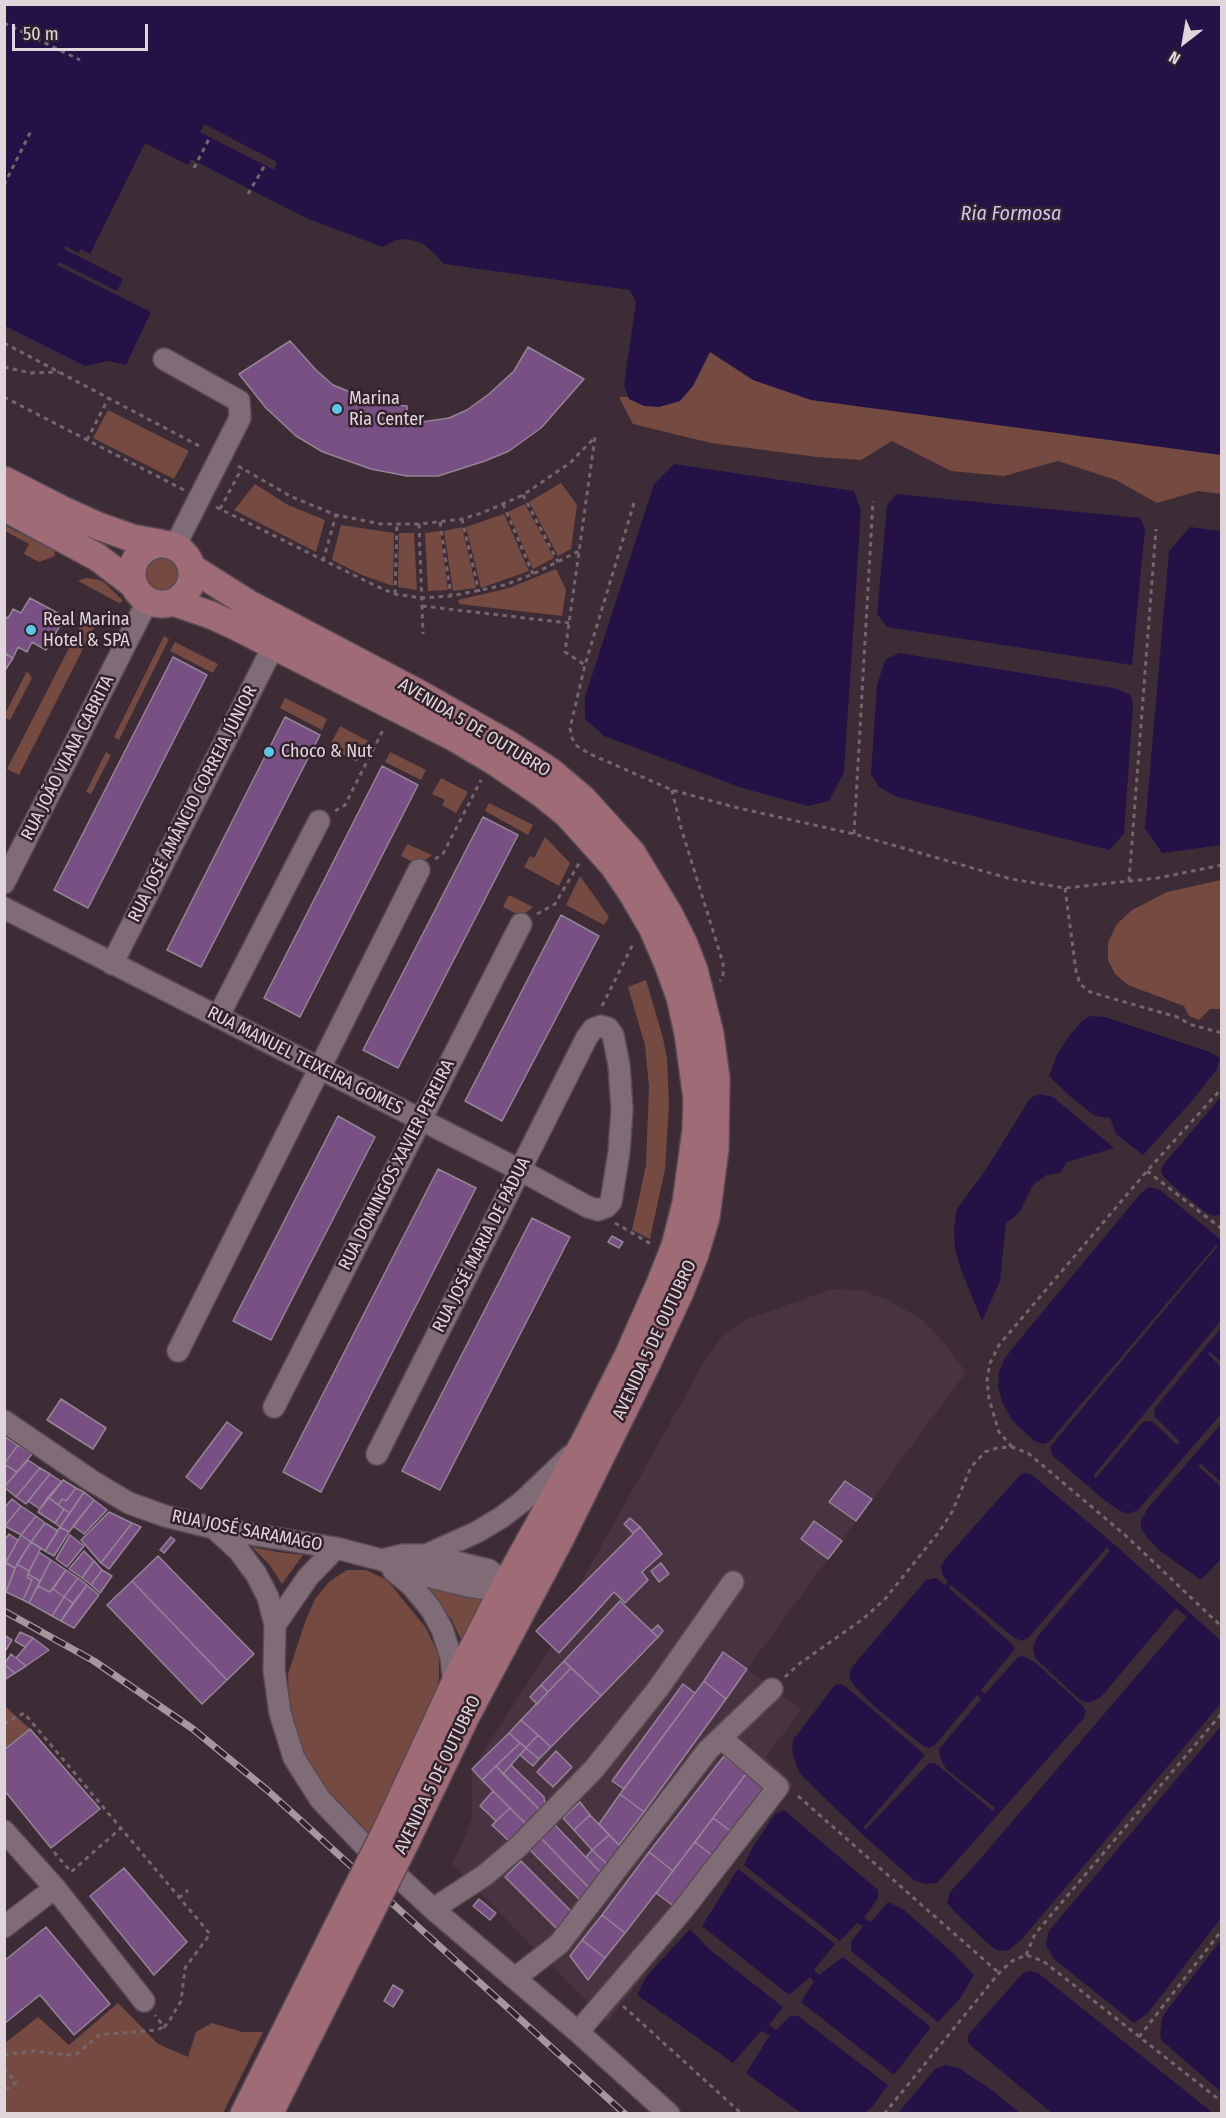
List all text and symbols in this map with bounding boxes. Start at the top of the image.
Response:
scale bar [15,12,152,50]
north arrow [1154,12,1214,72]
text: 50 m [23,23,59,45]
text: N [1165,47,1183,68]
water label: Ria Formosa [961,202,1061,226]
place label: Marina Ria Center [349,388,424,430]
marker: Marina Ria Center [330,402,344,416]
place label: Real Marina Hotel & SPA [43,609,130,652]
marker: Real Marina Hotel & SPA [24,623,38,637]
street label: RUA JOÃO VIANA CABRITA [17,672,119,844]
street label: AVENIDA 5 DE OUTUBRO [394,674,554,782]
street label: RUA JOSÉ AMÂNCIO CORREIA JÚNIOR [124,682,262,926]
place label: Choco & Nut [281,741,372,763]
marker: Choco & Nut [262,745,276,759]
street label: RUA MANUEL TEIXEIRA GOMES [204,1002,406,1120]
street label: RUA DOMINGOS XAVIER PEREIRA [334,1056,460,1274]
street label: RUA JOSÉ MARIA DE PÁDUA [428,1154,536,1336]
street label: AVENIDA 5 DE OUTUBRO [609,1257,701,1423]
street label: RUA JOSÉ SARAMAGO [170,1506,324,1556]
street label: AVENIDA 5 DE OUTUBRO [390,1692,486,1858]

